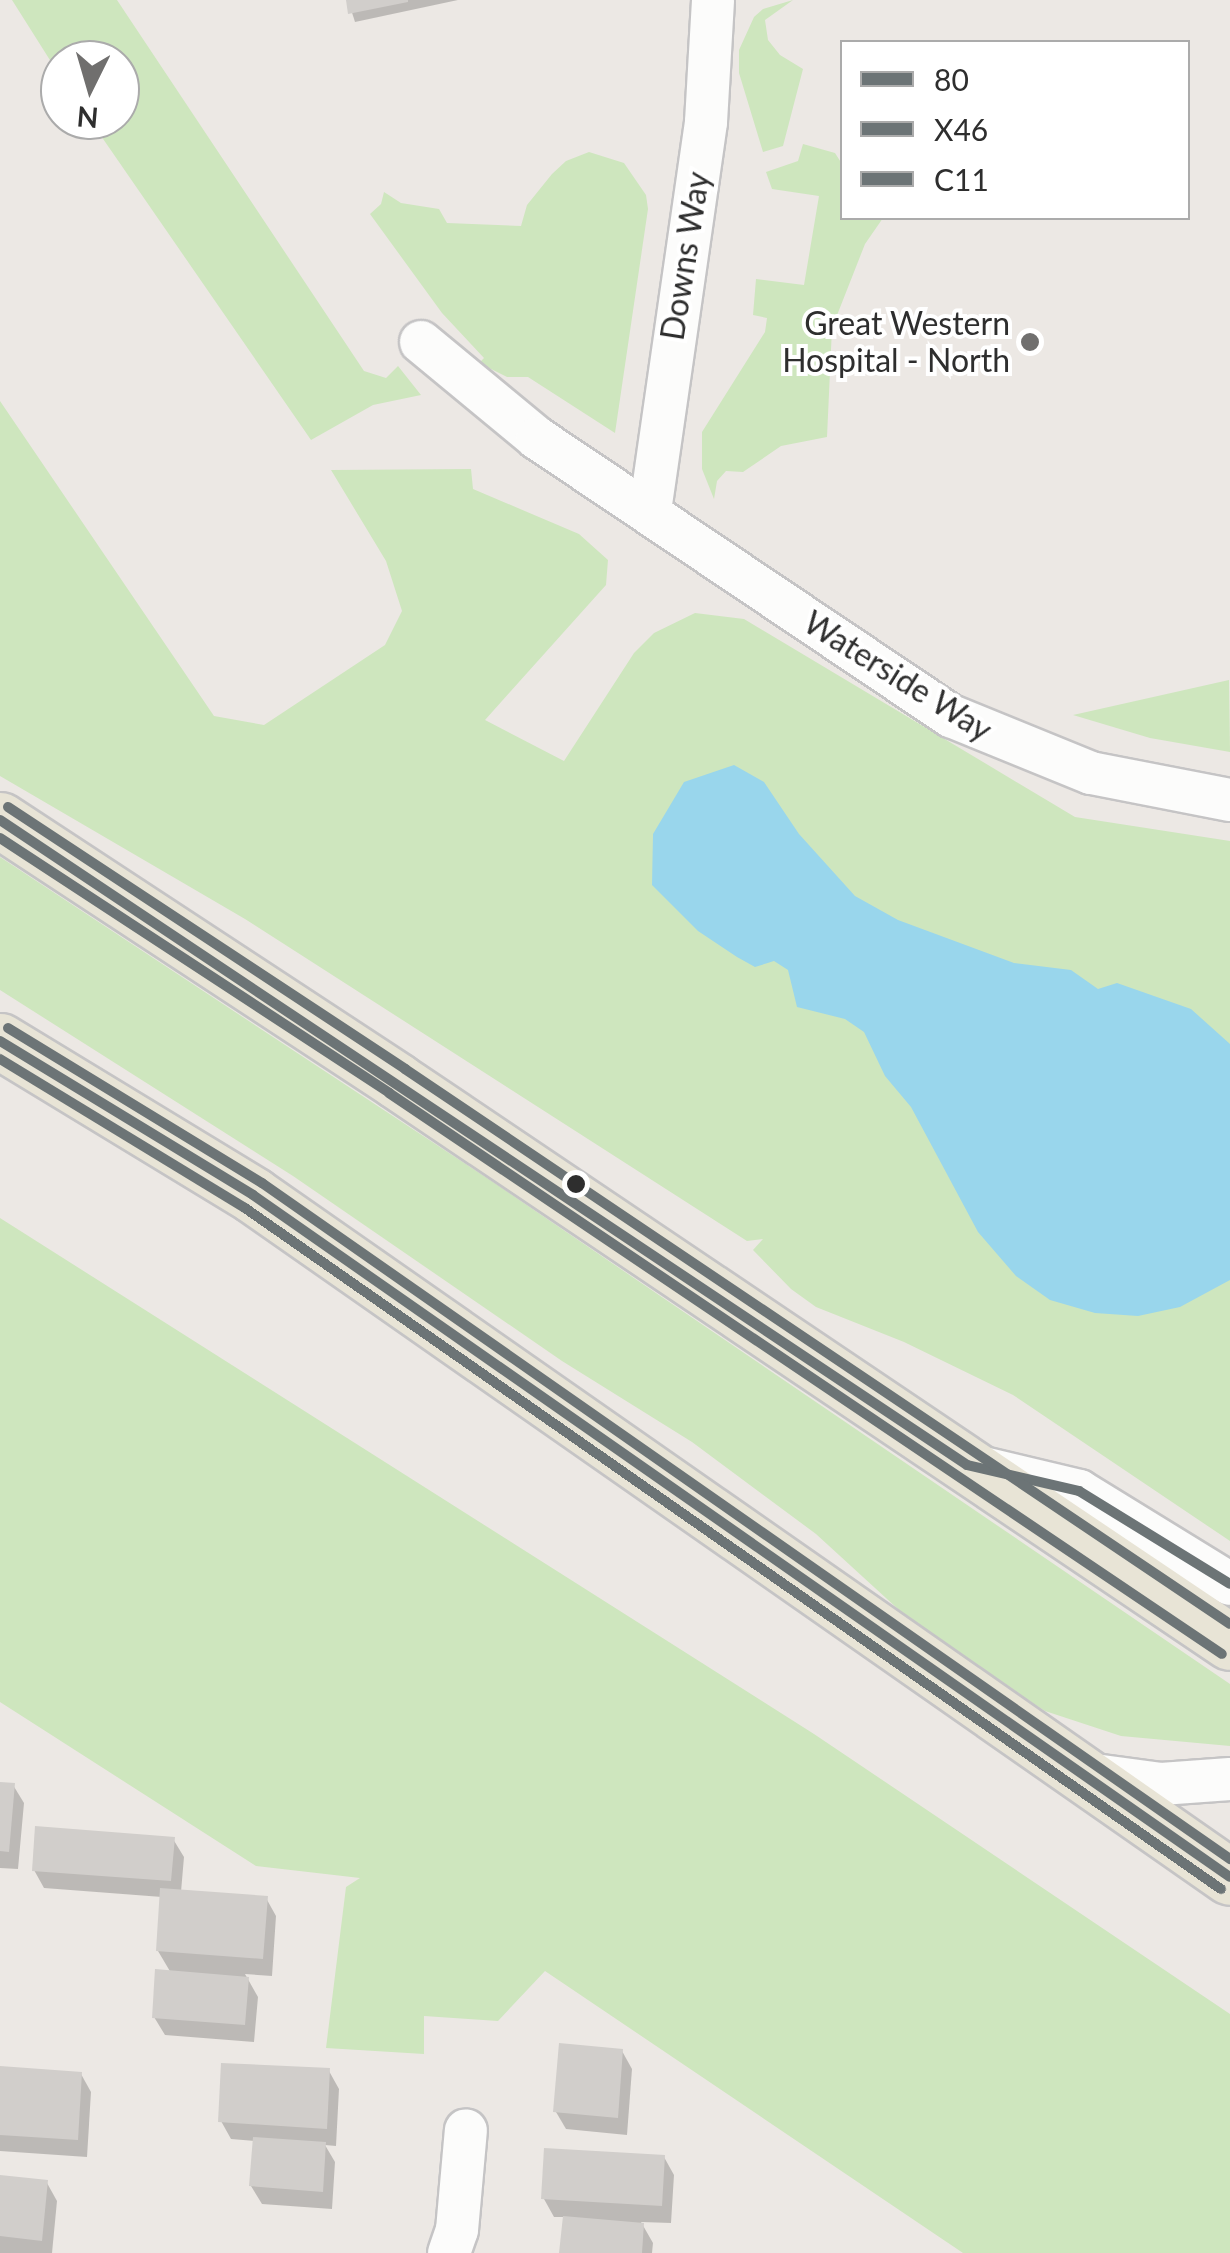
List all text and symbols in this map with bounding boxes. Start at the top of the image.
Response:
north arrow [40,40,140,140]
legend [840,40,1190,220]
text: 80 [934,61,969,97]
text: N [75,100,100,136]
text: X46 [934,111,988,147]
text: C11 [934,161,989,197]
street label: Downs Way [653,169,717,343]
place label: Great Western Hospital - North [782,305,1010,380]
marker: Great Western Hospital - North [1019,331,1041,353]
street label: Waterside Way [797,603,999,749]
unlabelled marker [566,1174,586,1194]

